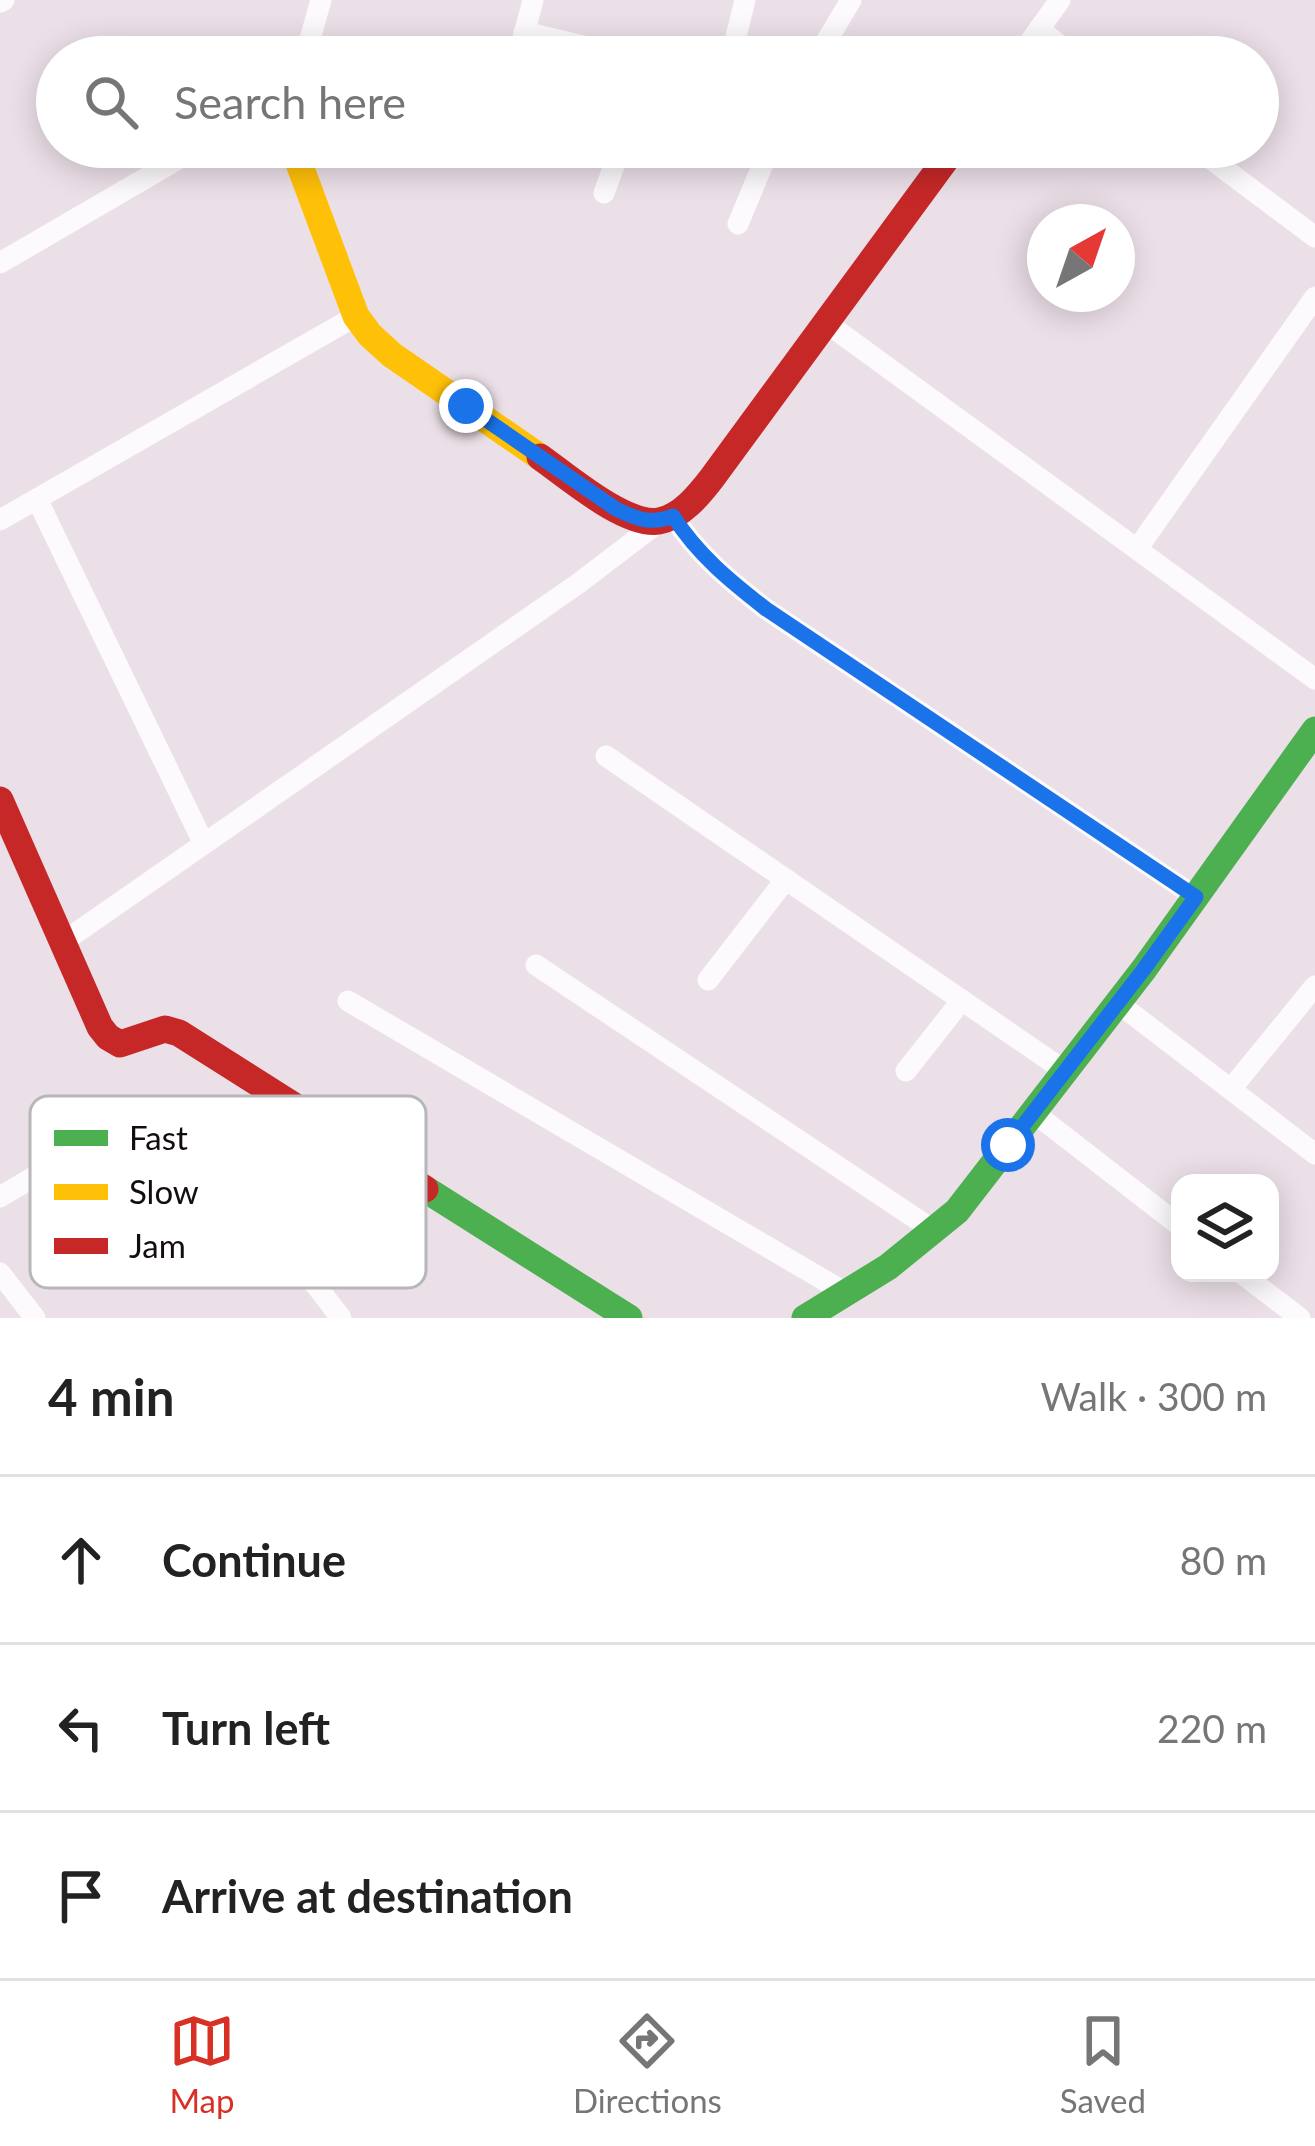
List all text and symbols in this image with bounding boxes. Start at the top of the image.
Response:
search box [36,36,1279,168]
icon: search [78,69,144,135]
text: Search here [174,75,406,129]
north arrow [1027,204,1135,312]
route end [439,379,493,433]
legend [30,1096,426,1288]
text: Fast [129,1117,188,1157]
route start [981,1118,1035,1172]
text: Slow [129,1171,199,1211]
map controls [1171,1174,1279,1282]
button: layers [1171,1174,1279,1282]
text: Jam [129,1225,186,1265]
text: 4 min [48,1366,174,1427]
text: Walk · 300 m [1040,1373,1267,1419]
icon: ahead [48,1527,114,1593]
text: Continue [162,1533,346,1587]
text: 80 m [1180,1537,1267,1583]
icon: left [48,1695,114,1761]
text: Turn left [162,1701,330,1755]
text: 220 m [1157,1705,1267,1751]
icon: arrive [48,1863,114,1929]
text: Arrive at destination [162,1869,573,1923]
tab: Map [169,2008,235,2120]
tab: Directions [573,2008,722,2120]
tab: Saved [1060,2008,1146,2120]

